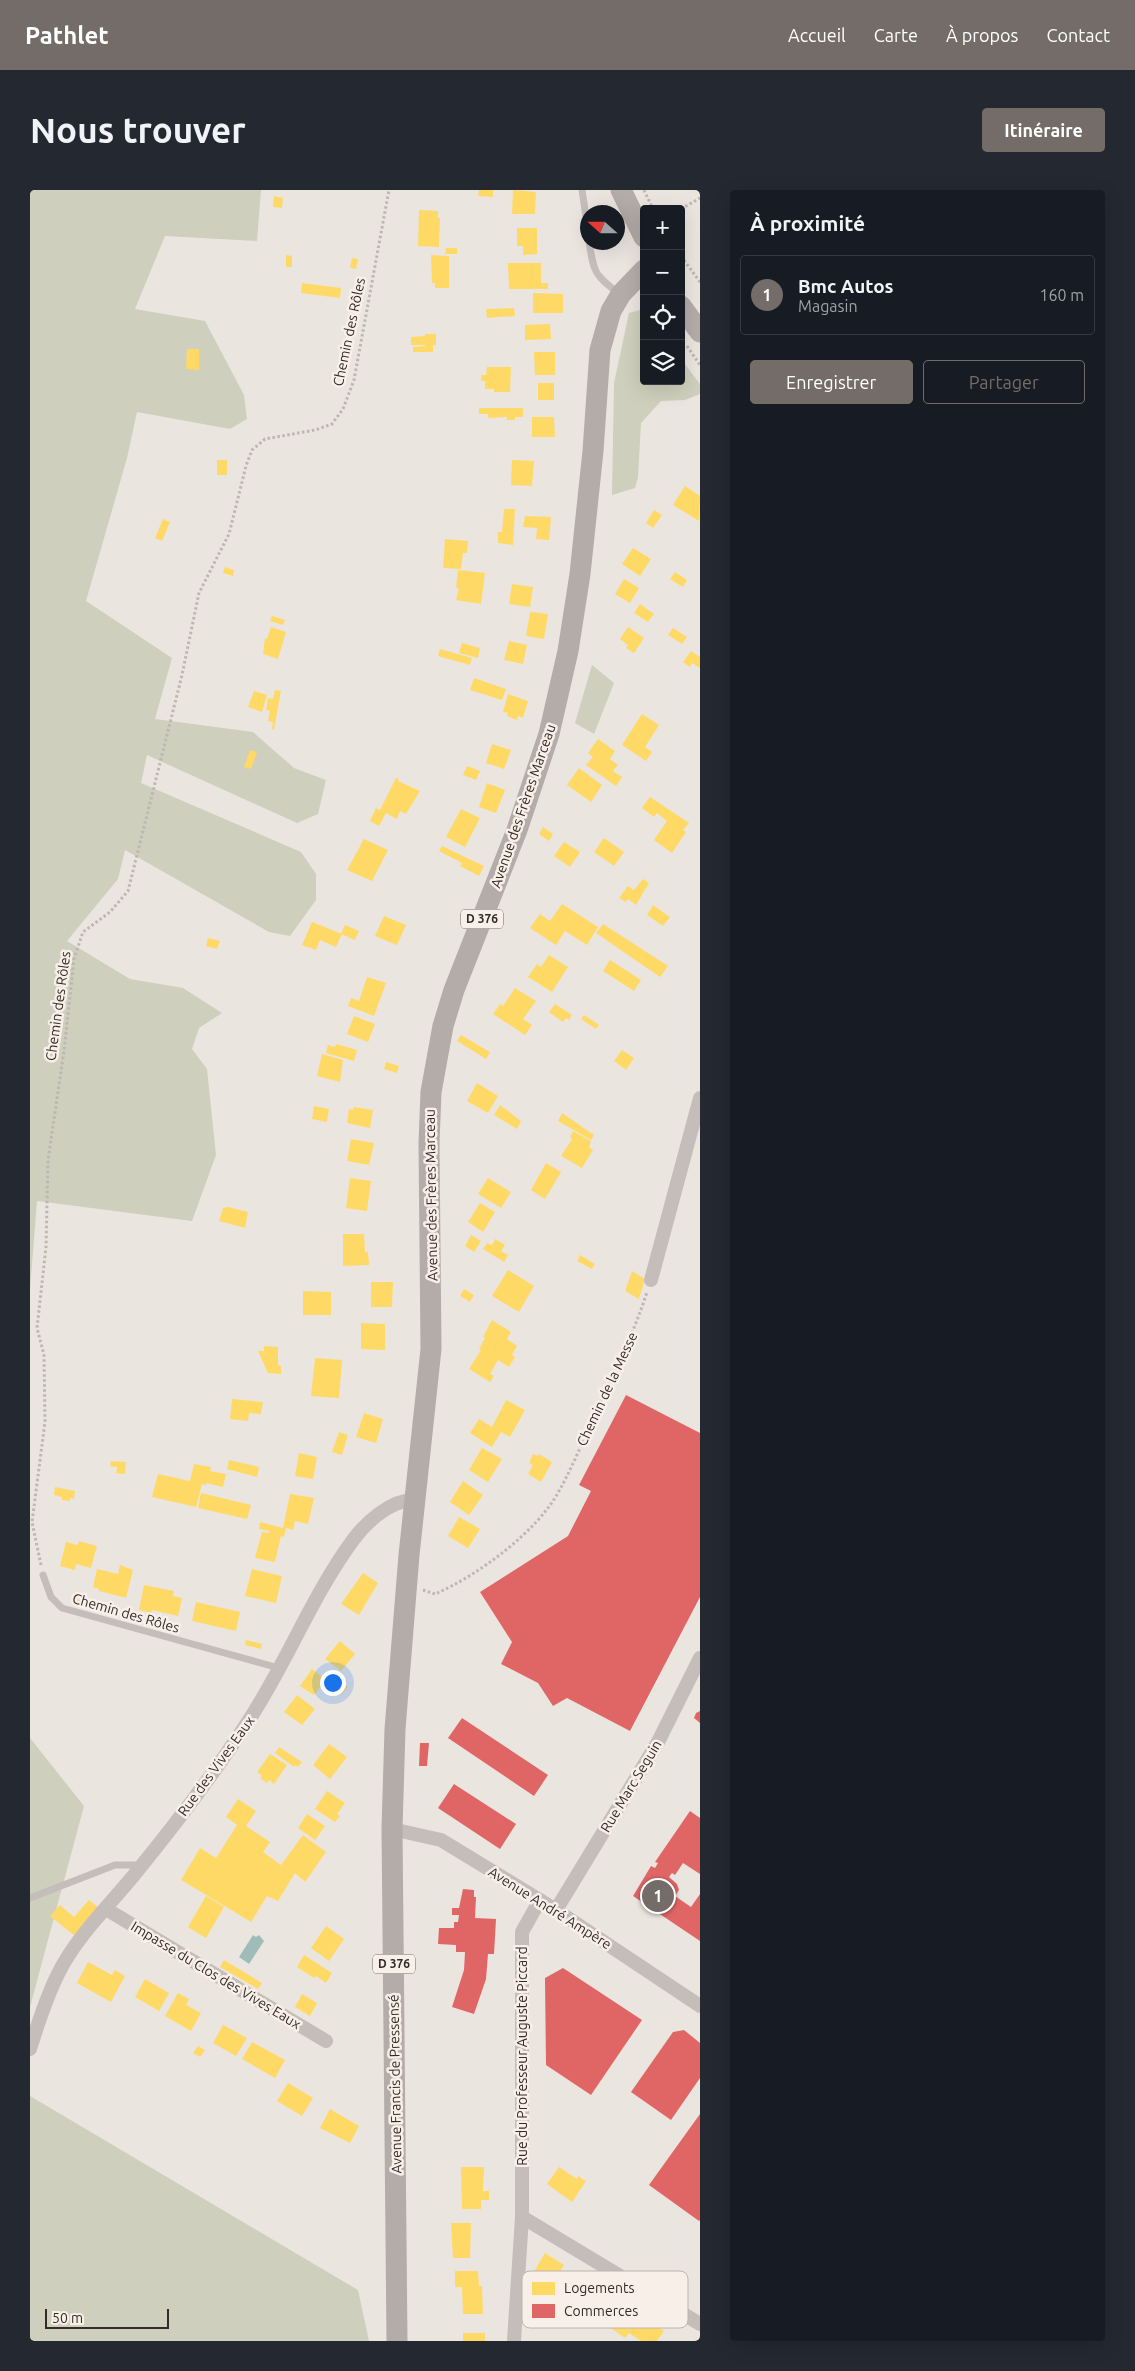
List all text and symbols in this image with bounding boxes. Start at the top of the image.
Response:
text: Pathlet [25,22,109,49]
text: Accueil [788,25,846,45]
text: Carte [874,25,918,45]
text: À propos [946,25,1018,45]
text: Contact [1046,25,1110,45]
button: Itinéraire [982,108,1105,152]
text: Nous trouver [30,110,246,150]
north arrow [580,205,625,250]
map controls [640,205,685,385]
button: + [640,205,685,250]
text: À proximité [750,211,865,235]
button: − [640,250,685,295]
text: Bmc Autos [798,275,894,297]
street label: Chemin des Rôles [330,276,368,388]
text: 1 [762,286,772,304]
text: 160 m [1039,286,1084,304]
button: locate [640,295,685,340]
text: Magasin [798,297,858,315]
button: layers [640,340,685,385]
button: Enregistrer [750,360,913,404]
button: Partager [923,360,1085,404]
street label: Avenue des Frères Marceau [487,722,559,890]
road number: D 376 [461,910,503,929]
street label: Chemin des Rôles [42,950,74,1062]
street label: Avenue des Frères Marceau [421,1109,441,1281]
street label: Chemin de la Messe [574,1329,640,1449]
street label: Chemin des Rôles [71,1590,181,1636]
your location [320,1670,346,1696]
street label: Rue des Vives Eaux [174,1713,258,1819]
street label: Rue Marc Seguin [597,1737,665,1835]
street label: Avenue André Ampère [486,1864,614,1952]
pin: 1 [642,1877,674,1915]
street label: Impasse du Clos des Vives Eaux [128,1918,304,2032]
street label: Rue du Professeur Auguste Piccard [514,1946,530,2166]
road number: D 376 [373,1955,415,1974]
street label: Avenue Francis de Pressensé [385,1994,405,2174]
legend [522,2271,688,2328]
text: Logements [564,2280,634,2296]
text: Commerces [564,2303,638,2319]
scale bar [45,2306,169,2329]
text: 50 m [52,2310,83,2326]

